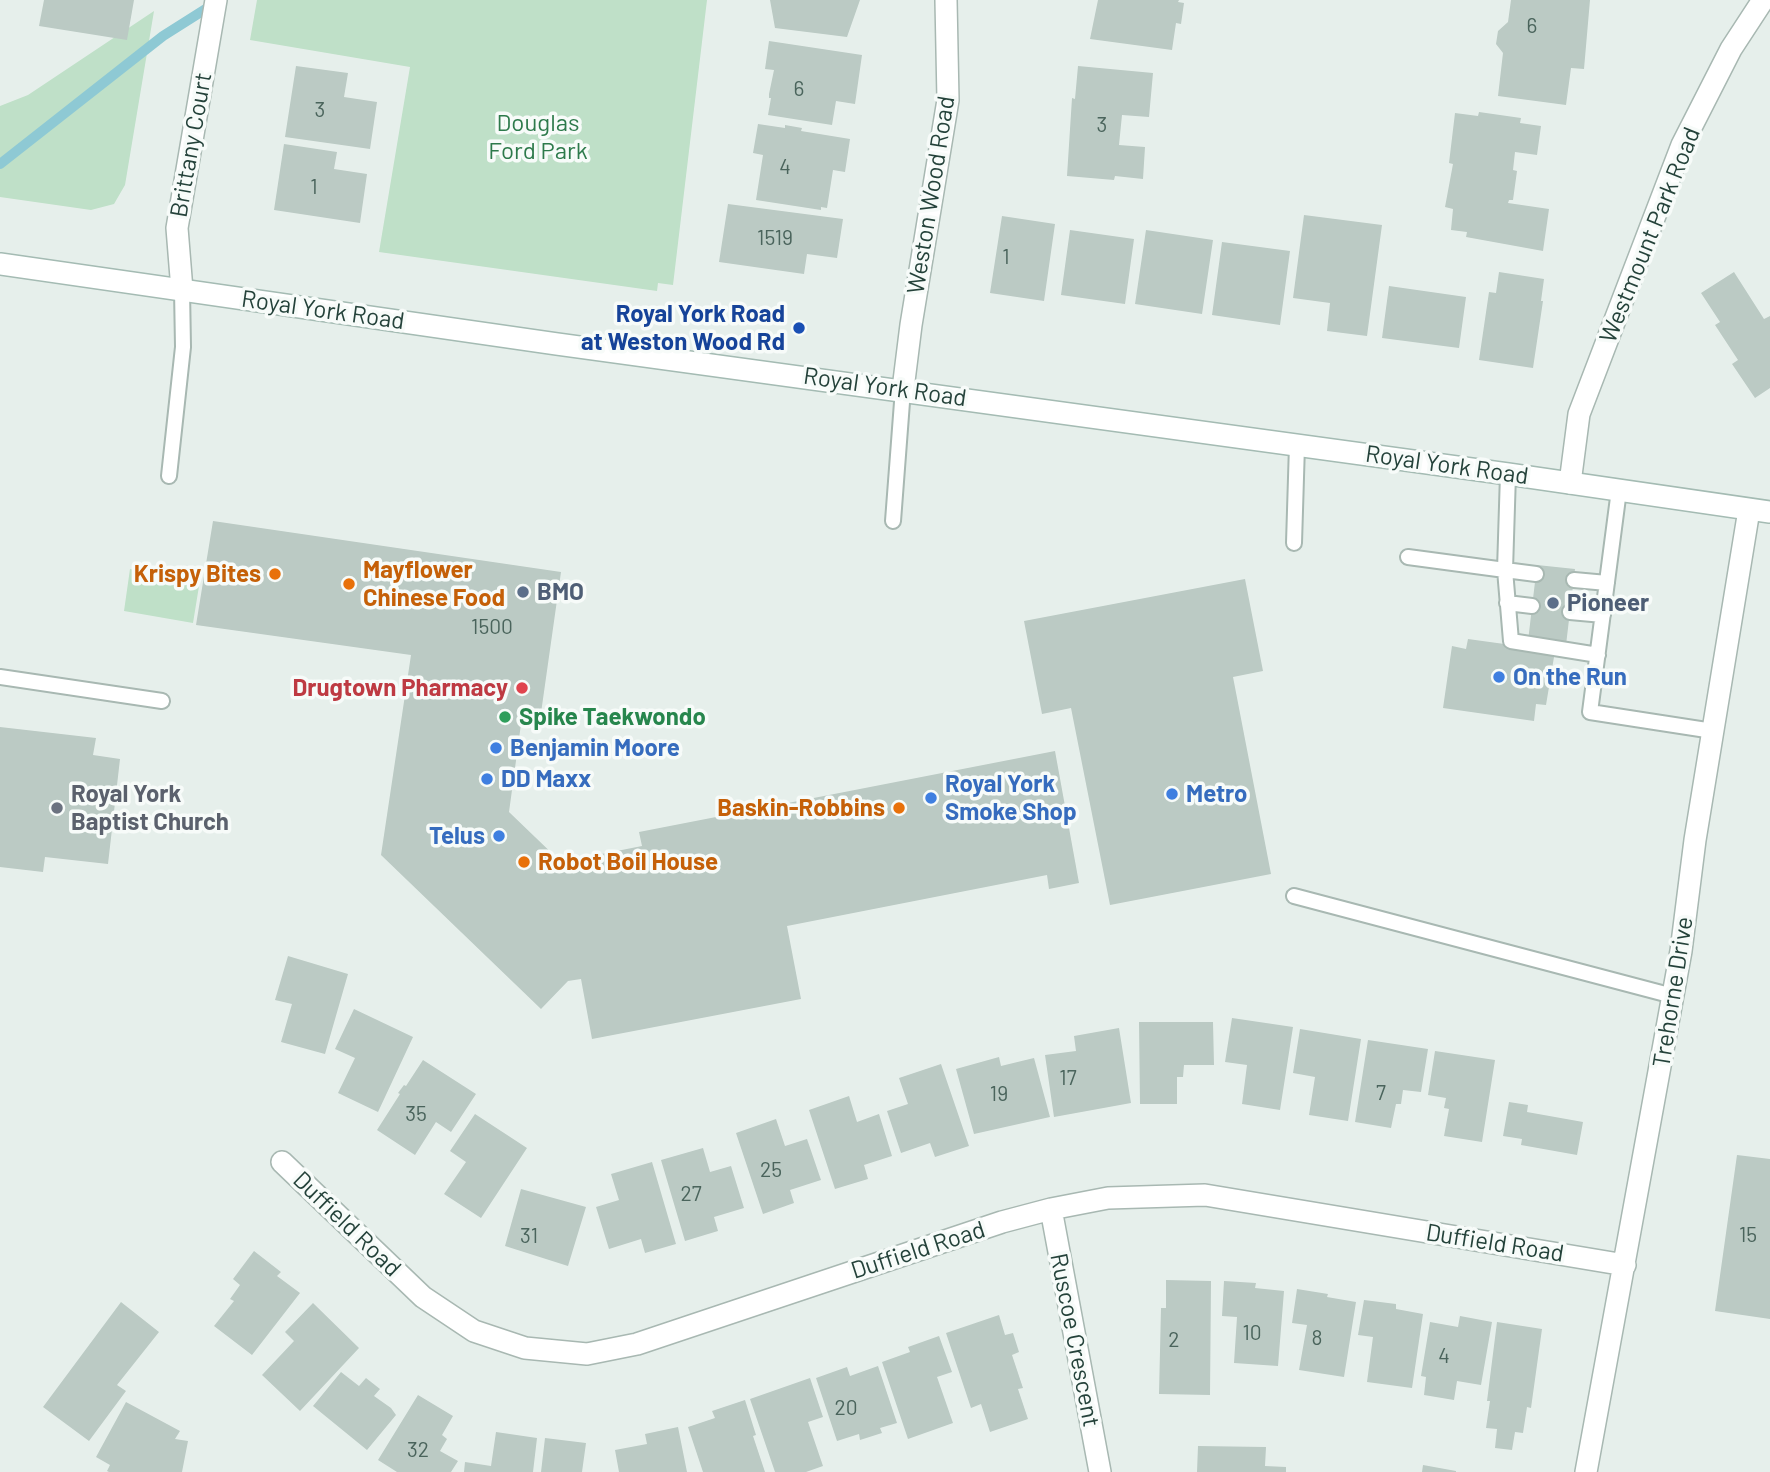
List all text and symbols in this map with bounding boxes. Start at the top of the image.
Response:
house number: 6 [1527,13,1537,39]
street label: Brittany Court [164,70,218,220]
house number: 6 [794,76,804,102]
street label: Weston Wood Road [901,94,961,296]
house number: 3 [315,97,325,123]
park label: Douglas Ford Park [488,109,588,165]
house number: 3 [1097,112,1107,138]
street label: Westmount Park Road [1594,123,1706,347]
house number: 4 [779,154,791,180]
house number: 1 [310,174,318,200]
house number: 1519 [757,225,793,251]
house number: 1 [1002,244,1010,270]
street label: Royal York Road [240,284,406,336]
place label: Royal York Road at Weston Wood Rd [581,300,785,356]
marker: Royal York Road at Weston Wood Rd [791,320,807,336]
street label: Royal York Road [802,361,968,413]
street label: Royal York Road [1364,439,1530,491]
place label: Mayflower Chinese Food [363,556,505,612]
place label: Krispy Bites [134,560,261,588]
marker: Krispy Bites [267,566,283,582]
marker: Mayflower Chinese Food [341,576,357,592]
place label: BMO [537,578,584,606]
marker: BMO [515,584,531,600]
place label: Pioneer [1567,589,1649,617]
marker: Pioneer [1545,595,1561,611]
house number: 1500 [471,614,513,640]
place label: On the Run [1513,663,1627,691]
marker: On the Run [1491,669,1507,685]
place label: Drugtown Pharmacy [292,674,508,702]
marker: Drugtown Pharmacy [514,680,530,696]
place label: Spike Taekwondo [519,703,706,731]
marker: Spike Taekwondo [497,709,513,725]
place label: Benjamin Moore [510,734,680,762]
marker: Benjamin Moore [488,740,504,756]
place label: DD Maxx [501,765,591,793]
place label: Royal York Smoke Shop [945,770,1077,826]
marker: DD Maxx [479,771,495,787]
place label: Royal York Baptist Church [71,780,229,836]
place label: Metro [1186,780,1247,808]
marker: Metro [1164,786,1180,802]
marker: Royal York Smoke Shop [923,790,939,806]
place label: Baskin-Robbins [717,794,885,822]
marker: Royal York Baptist Church [49,800,65,816]
marker: Baskin-Robbins [891,800,907,816]
place label: Telus [429,822,485,850]
marker: Telus [491,828,507,844]
place label: Robot Boil House [538,848,718,876]
marker: Robot Boil House [516,854,532,870]
street label: Trehorne Drive [1647,915,1699,1069]
house number: 17 [1059,1065,1077,1091]
house number: 7 [1376,1080,1386,1106]
house number: 19 [990,1081,1008,1107]
house number: 35 [405,1101,427,1127]
house number: 25 [760,1157,782,1183]
street label: Duffield Road [287,1165,407,1283]
house number: 27 [680,1181,702,1207]
street label: Duffield Road [847,1215,989,1285]
street label: Duffield Road [1424,1218,1566,1268]
house number: 15 [1739,1222,1757,1248]
house number: 31 [520,1223,538,1249]
street label: Ruscoe Crescent [1044,1251,1106,1429]
house number: 10 [1242,1320,1262,1346]
house number: 8 [1312,1325,1322,1351]
house number: 2 [1168,1327,1180,1353]
house number: 4 [1438,1343,1450,1369]
house number: 20 [834,1395,858,1421]
house number: 32 [407,1437,429,1463]

